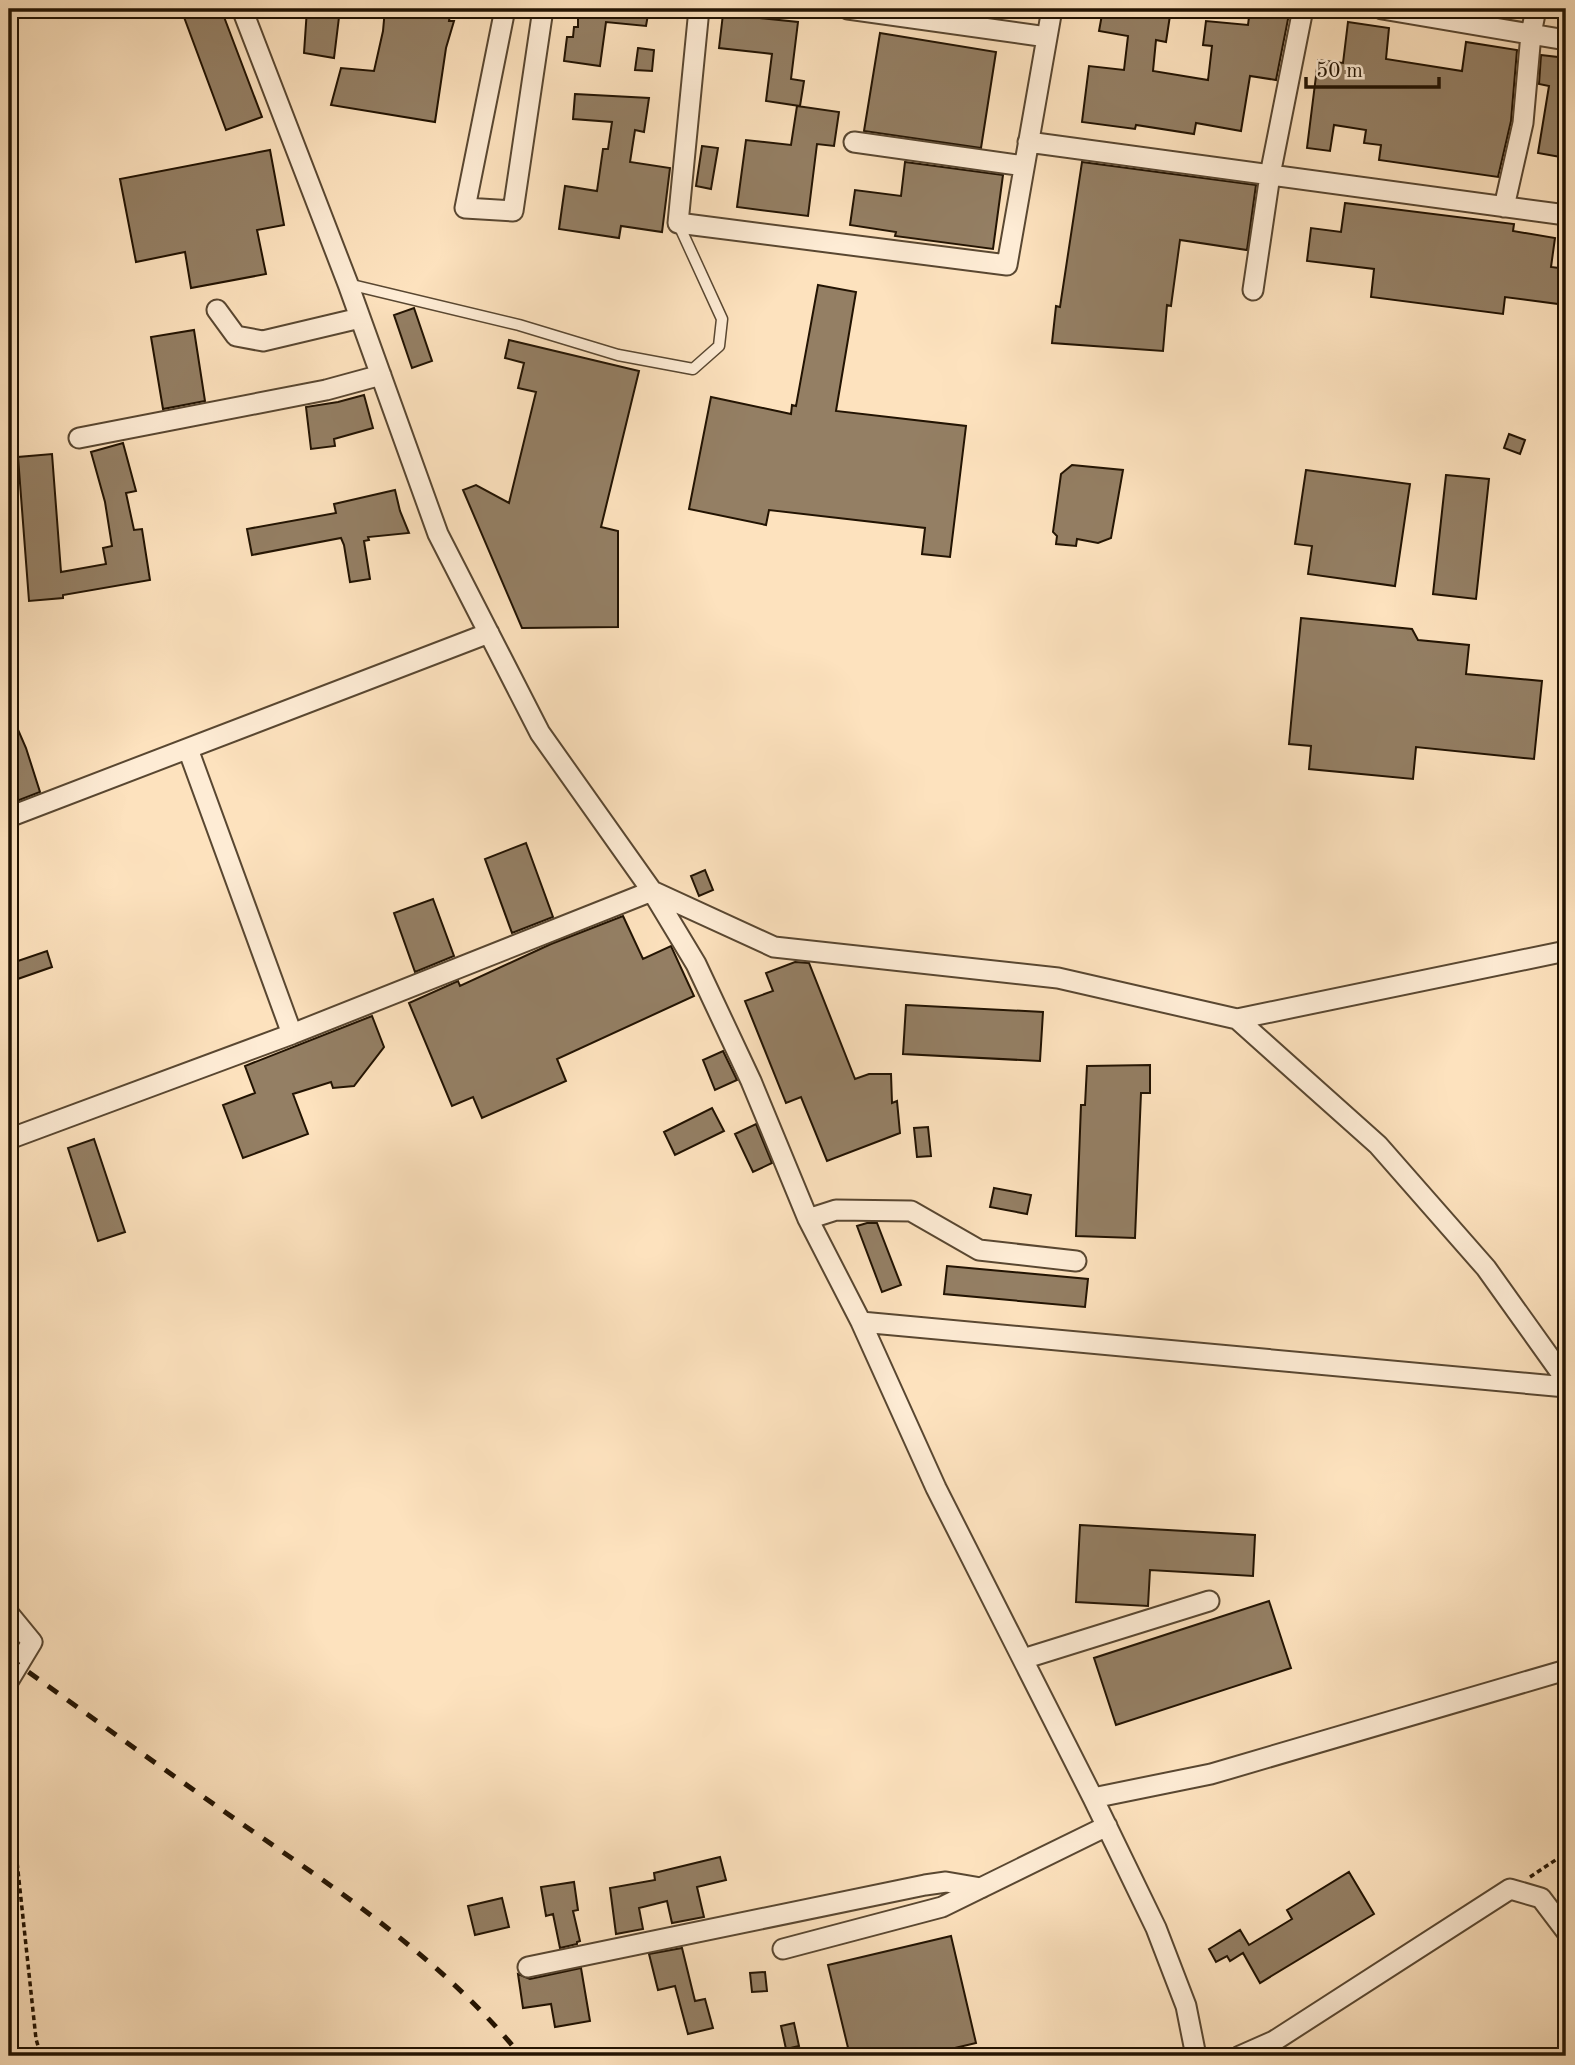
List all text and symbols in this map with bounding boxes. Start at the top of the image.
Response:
scale bar [1306,46,1438,90]
text: 50 m [1316,61,1363,82]

